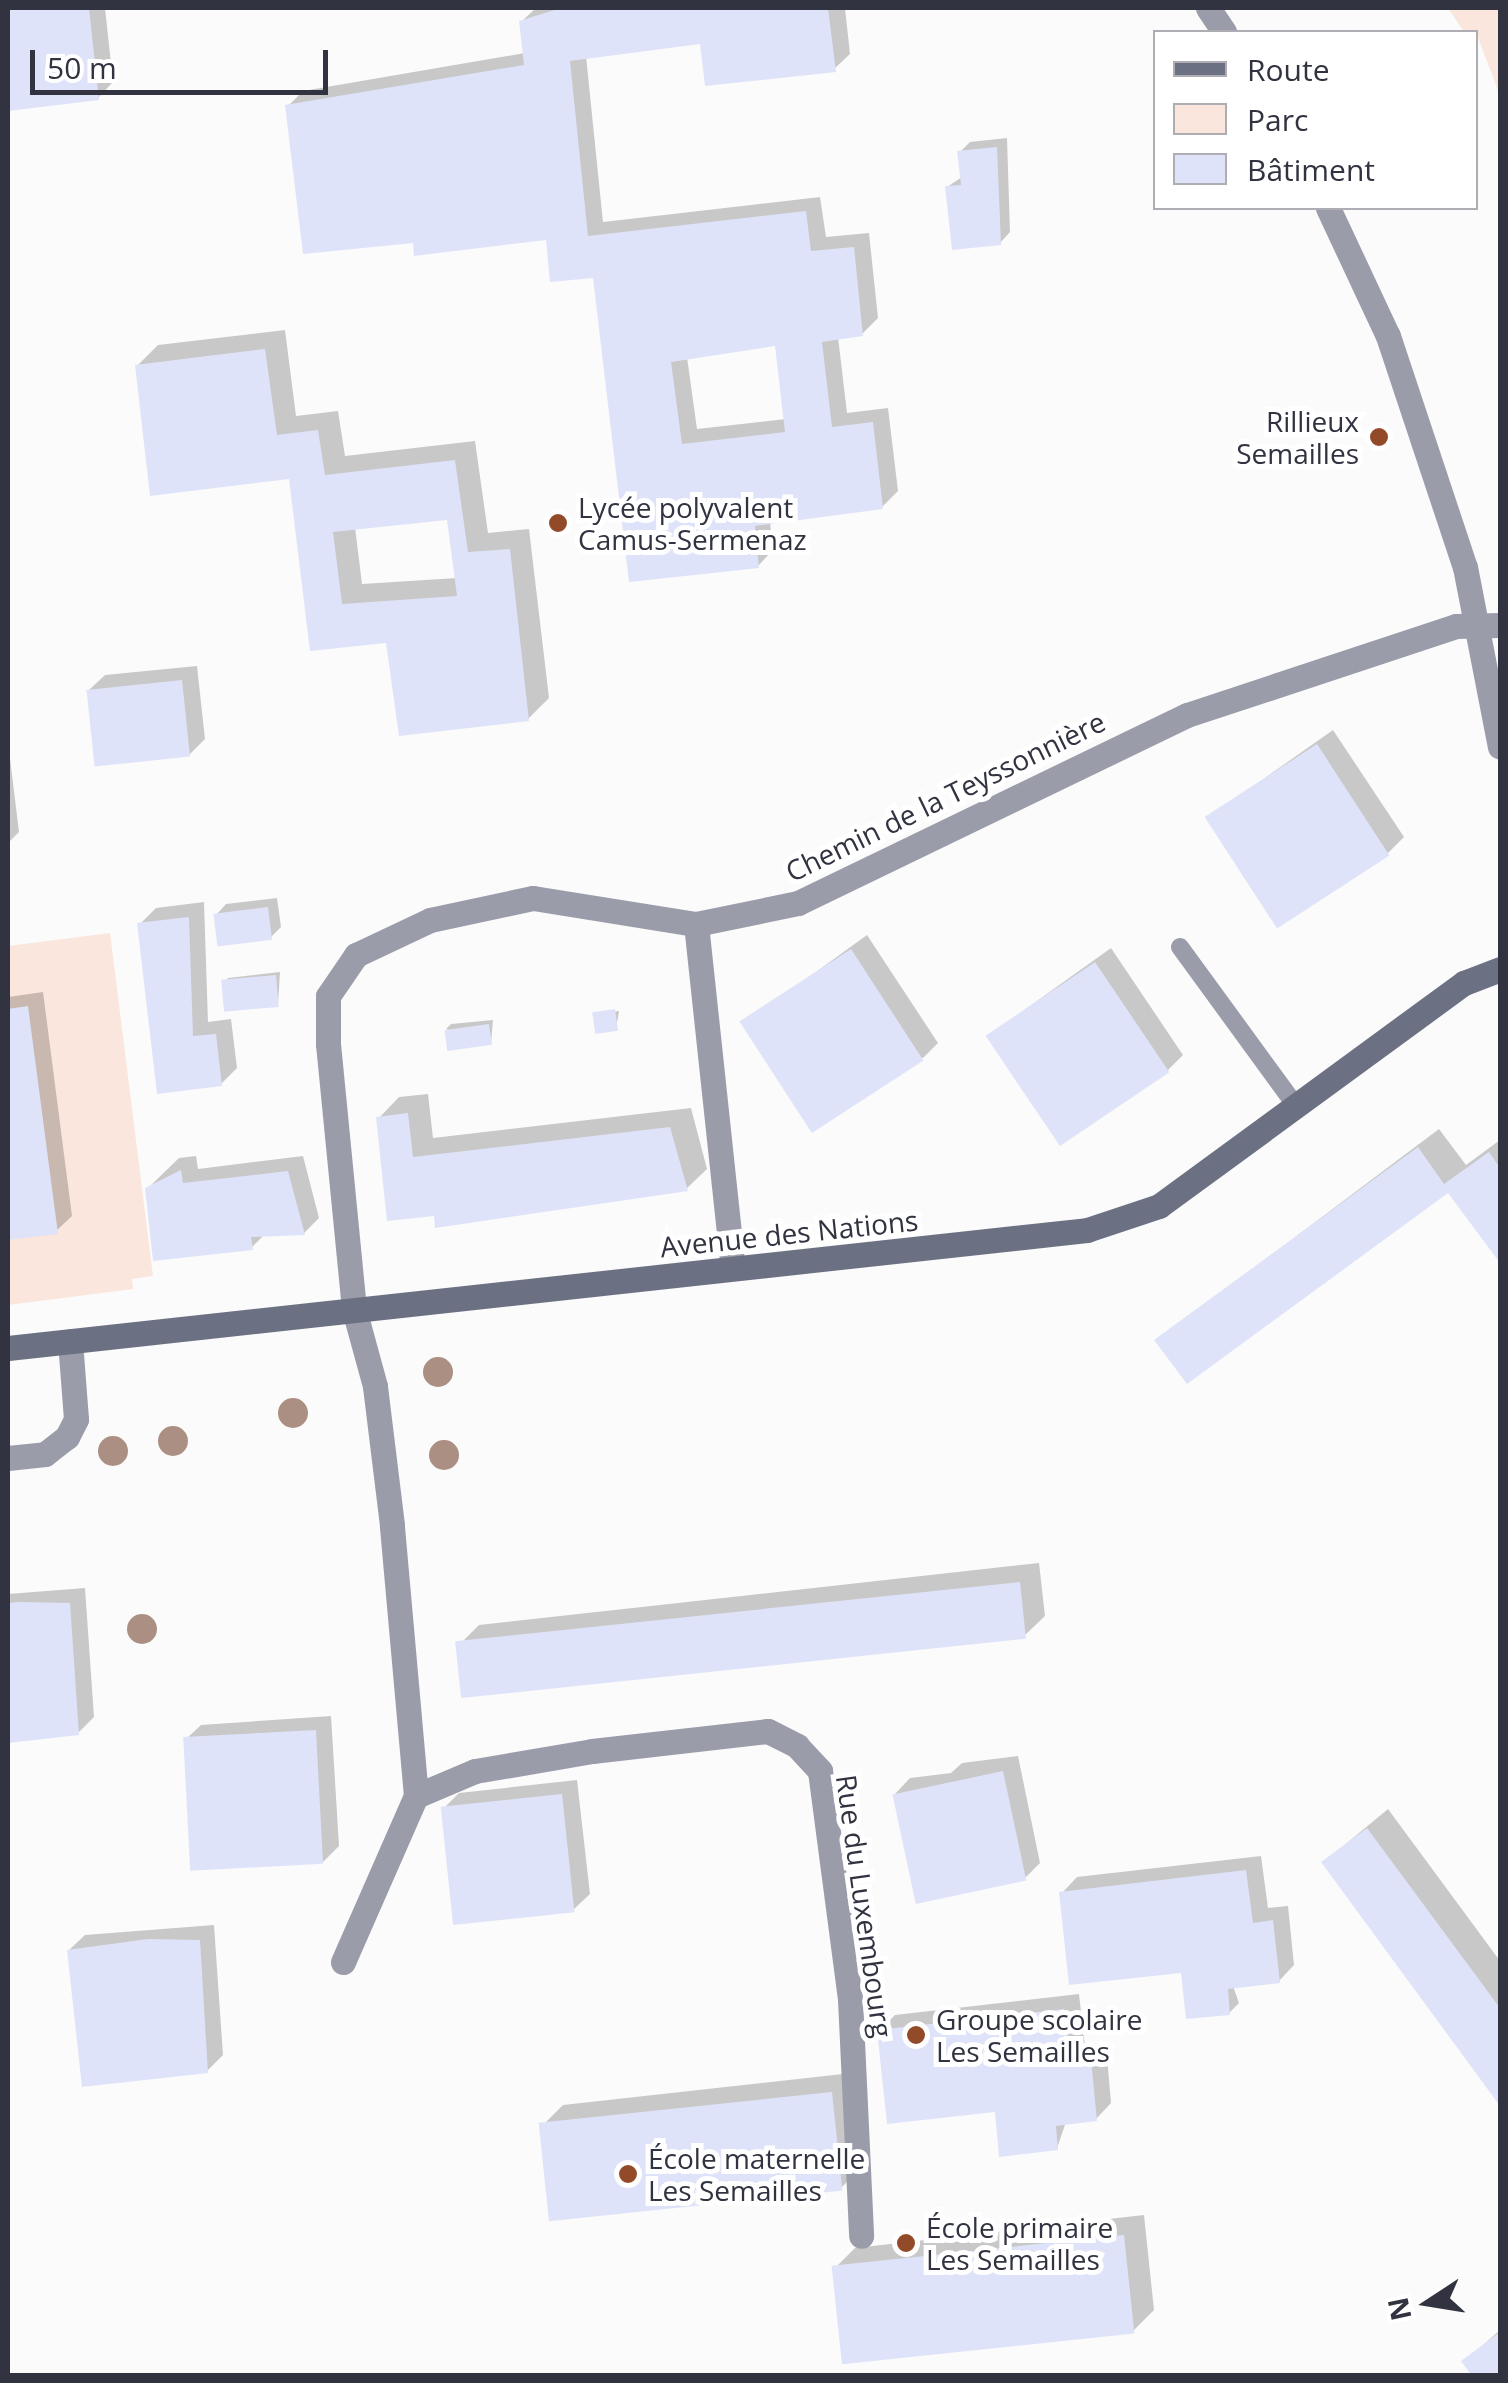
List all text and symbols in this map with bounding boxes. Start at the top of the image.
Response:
scale bar [35,30,332,92]
legend [1153,30,1478,210]
text: 50 m [47,47,117,88]
text: Route [1247,49,1330,90]
text: Parc [1247,99,1308,140]
text: Bâtiment [1247,149,1375,190]
place label: Rillieux Semailles [1236,404,1359,470]
marker: Rillieux Semailles [1368,426,1390,448]
place label: Lycée polyvalent Camus-Sermenaz [578,490,807,556]
marker: Lycée polyvalent Camus-Sermenaz [547,512,569,534]
street label: Chemin de la Teyssonnière [780,704,1110,888]
street label: Avenue des Nations [658,1203,920,1263]
street label: Rue du Luxembourg [830,1772,900,2040]
place label: Groupe scolaire Les Semailles [936,2002,1142,2068]
marker: Groupe scolaire Les Semailles [905,2024,927,2046]
place label: École maternelle Les Semailles [648,2141,865,2207]
marker: École maternelle Les Semailles [617,2163,639,2185]
place label: École primaire Les Semailles [926,2210,1113,2276]
marker: École primaire Les Semailles [895,2232,917,2254]
north arrow [1378,2253,1478,2353]
text: N [1378,2294,1420,2324]

